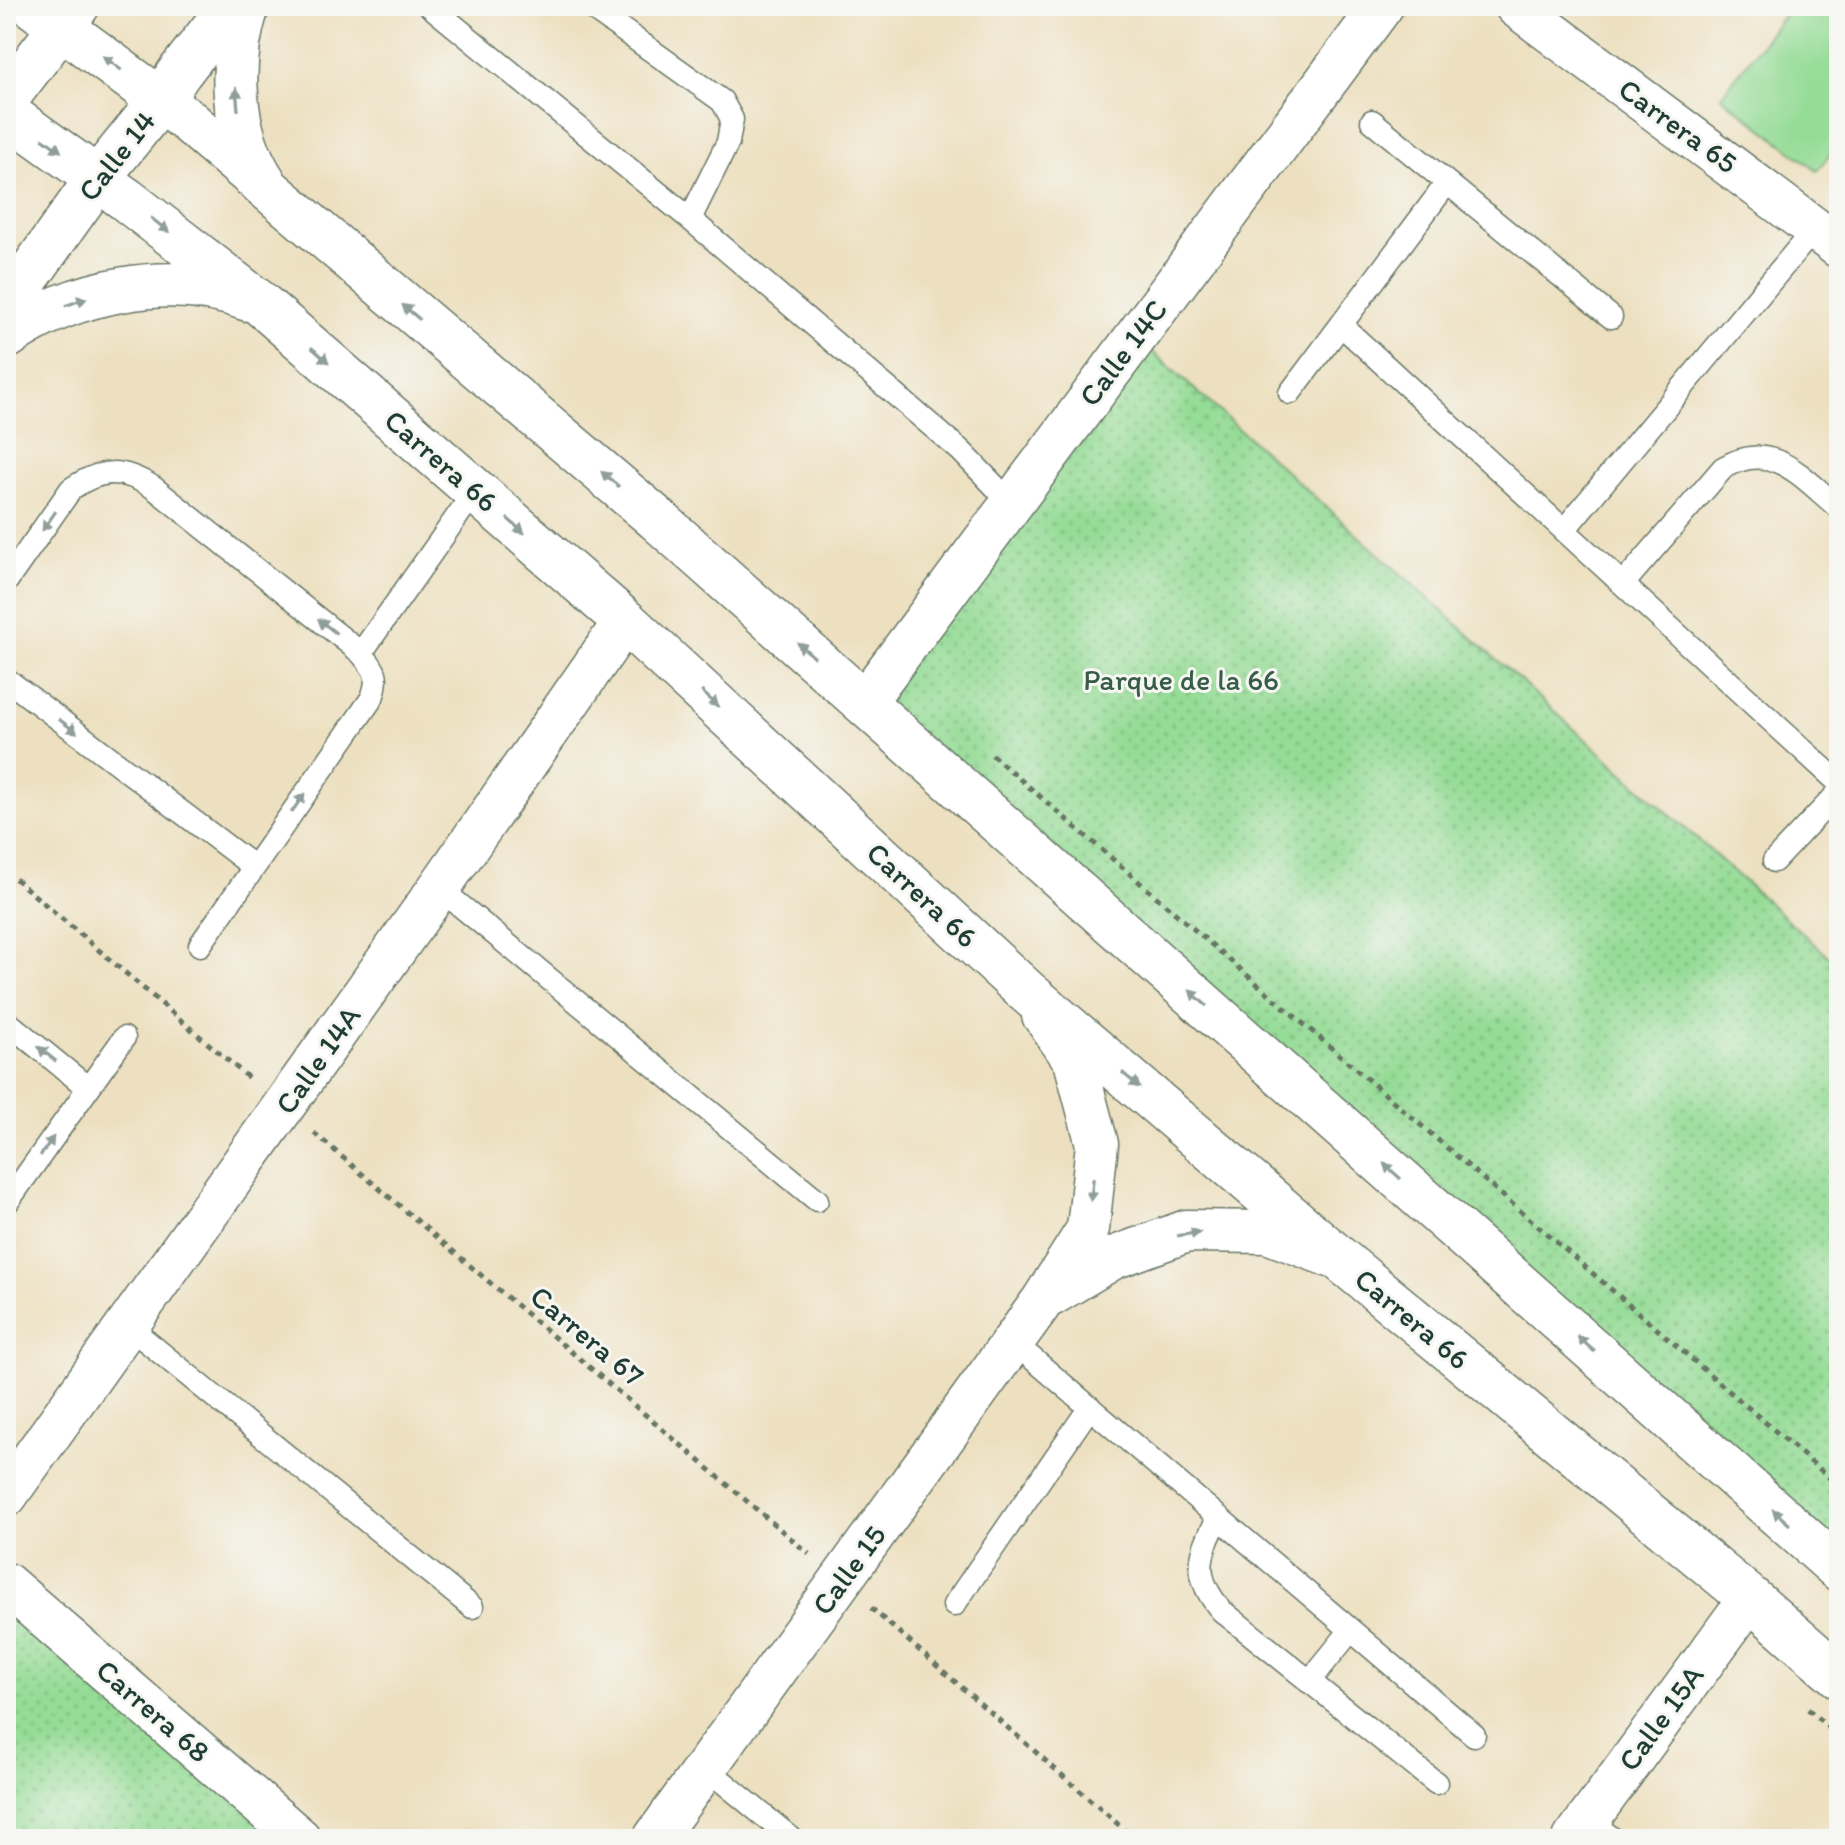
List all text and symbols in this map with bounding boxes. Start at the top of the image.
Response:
one-way arrow [102,56,122,72]
street label: Carrera 65 [1611,70,1745,181]
one-way arrow [231,86,244,111]
street label: Calle 14 [70,103,163,208]
one-way arrow [41,137,63,153]
one-way arrow [150,217,170,233]
street label: Calle 14C [1070,292,1175,413]
one-way arrow [64,296,88,308]
one-way arrow [401,304,421,321]
one-way arrow [309,346,329,363]
street label: Carrera 66 [377,401,506,520]
one-way arrow [600,471,620,488]
one-way arrow [42,510,57,531]
one-way arrow [505,517,525,534]
one-way arrow [317,618,337,634]
one-way arrow [797,641,816,659]
park label: Parque de la 66 [1083,661,1279,698]
one-way arrow [700,689,719,707]
one-way arrow [58,717,78,733]
one-way arrow [290,793,305,814]
street label: Carrera 66 [859,834,986,955]
one-way arrow [1189,990,1208,1008]
street label: Calle 14A [267,998,368,1121]
one-way arrow [37,1047,57,1063]
one-way arrow [1120,1071,1140,1088]
one-way arrow [39,1135,55,1157]
one-way arrow [1383,1163,1402,1181]
one-way arrow [1086,1178,1099,1203]
one-way arrow [1176,1227,1201,1240]
street label: Carrera 66 [1347,1260,1477,1377]
street label: Carrera 67 [523,1277,652,1394]
one-way arrow [1577,1336,1596,1354]
one-way arrow [1771,1509,1790,1527]
street label: Calle 15 [803,1517,894,1622]
street label: Carrera 68 [89,1651,218,1770]
street label: Calle 15A [1610,1658,1711,1778]

